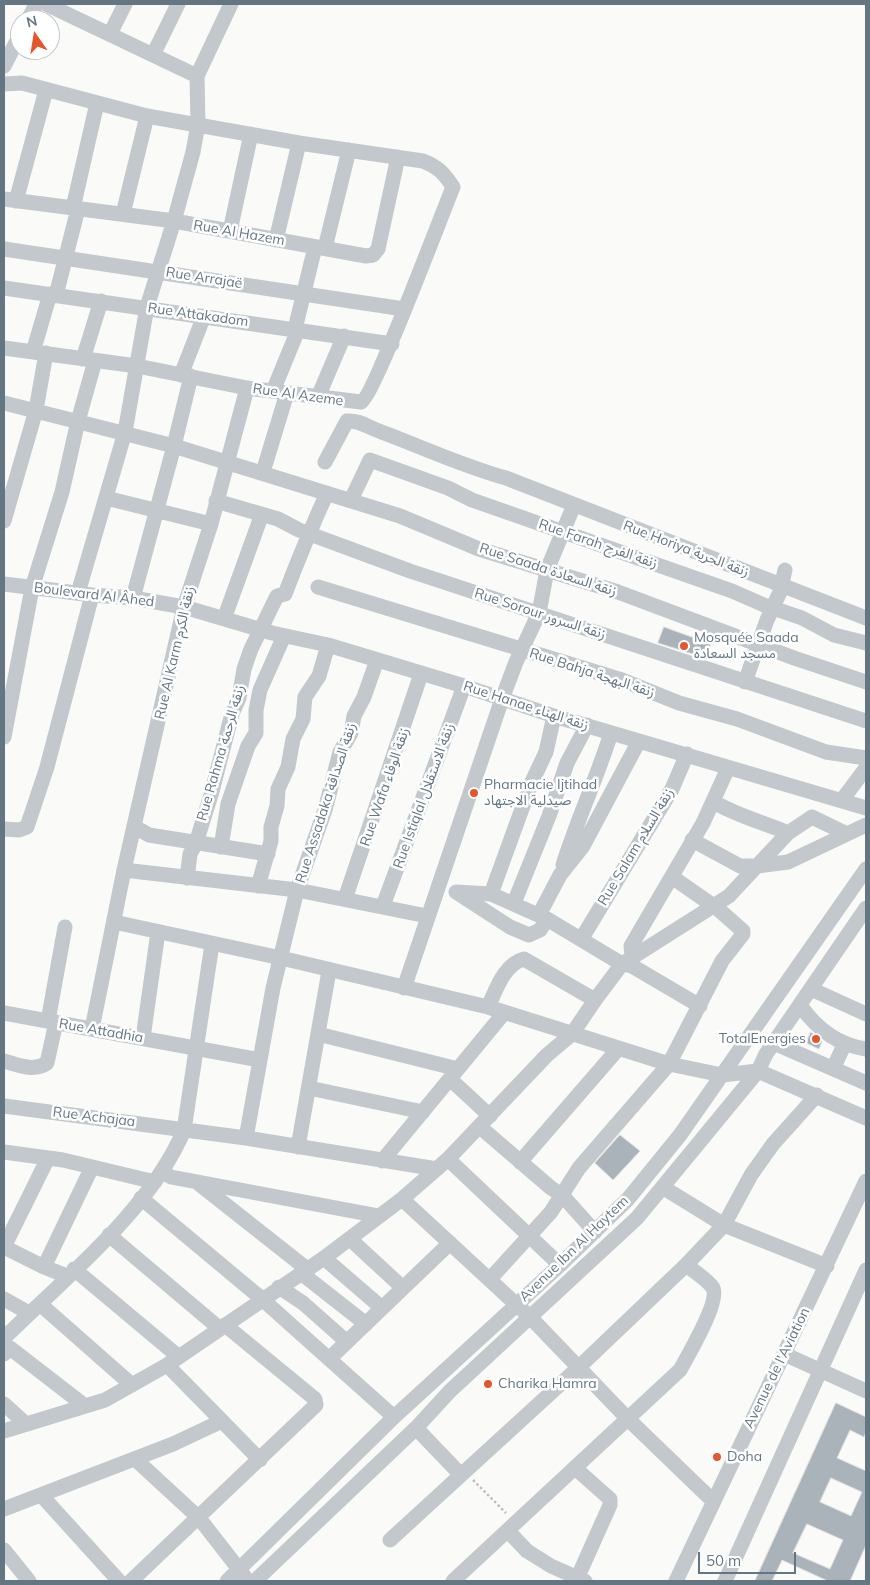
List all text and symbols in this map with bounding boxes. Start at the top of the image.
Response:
north arrow [10,10,60,60]
text: N [25,11,39,31]
street label: Rue Al Hazem [192,217,286,249]
street label: Rue Arrajaë [165,264,243,292]
street label: Rue Attakadom [147,300,249,330]
street label: Rue Al Azeme [252,380,344,410]
street label: Rue Farah زنقة الفرح [536,516,660,572]
street label: Rue Horiya زنقة الحرية [621,517,751,581]
street label: Rue Saada زنقة السعادة [477,540,619,600]
street label: Boulevard Al Âhed [33,579,155,611]
street label: Rue Al Karm زنقة الكرم [151,585,199,721]
street label: Rue Sorour زنقة السرور [472,585,608,643]
place label: Mosquée Saada مسجد السعادة [694,630,799,662]
marker: Mosquée Saada مسجد السعادة [678,640,690,652]
street label: Rue Bahja زنقة البهجة [527,645,657,701]
street label: Rue Hanae زنقة الهناء [461,678,591,734]
street label: Rue Rahma زنقة الرحمة [194,683,248,823]
street label: Rue Assadaka زنقة الصداقة [292,721,360,885]
street label: Rue Istiqlal زنقة الاستقلال [390,721,458,871]
street label: Rue Wafa زنقة الوفاء [357,725,413,849]
place label: Pharmacie Ijtihad صيدلية الاجتهاد [484,777,597,810]
street label: Rue Salam زنقة السلام [594,785,678,909]
marker: Pharmacie Ijtihad صيدلية الاجتهاد [468,787,480,799]
street label: Rue Attadhia [57,1015,145,1047]
place label: TotalEnergies [719,1031,806,1047]
marker: TotalEnergies [810,1033,822,1045]
street label: Rue Achajaa [52,1104,136,1130]
street label: Avenue Ibn Al Haytem [516,1193,632,1305]
street label: Avenue de l'Aviation [741,1305,813,1431]
place label: Charika Hamra [498,1376,597,1392]
marker: Charika Hamra [482,1378,494,1390]
place label: Doha [727,1449,762,1465]
marker: Doha [711,1451,723,1463]
scale bar [700,1542,798,1574]
text: 50 m [706,1551,741,1570]

